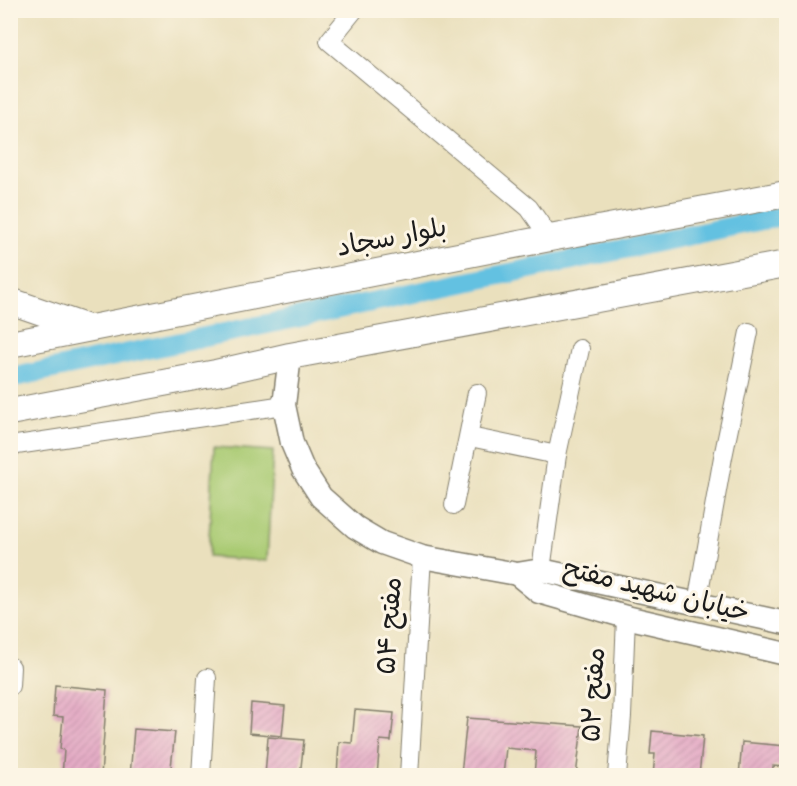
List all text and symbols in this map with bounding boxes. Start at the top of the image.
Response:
street label: بلوار سجاد [334,209,450,269]
street label: خیابان شهید مفتح [559,550,753,634]
street label: مفتح ۵۴ [368,576,414,676]
street label: مفتح ۵۲ [573,647,617,743]

